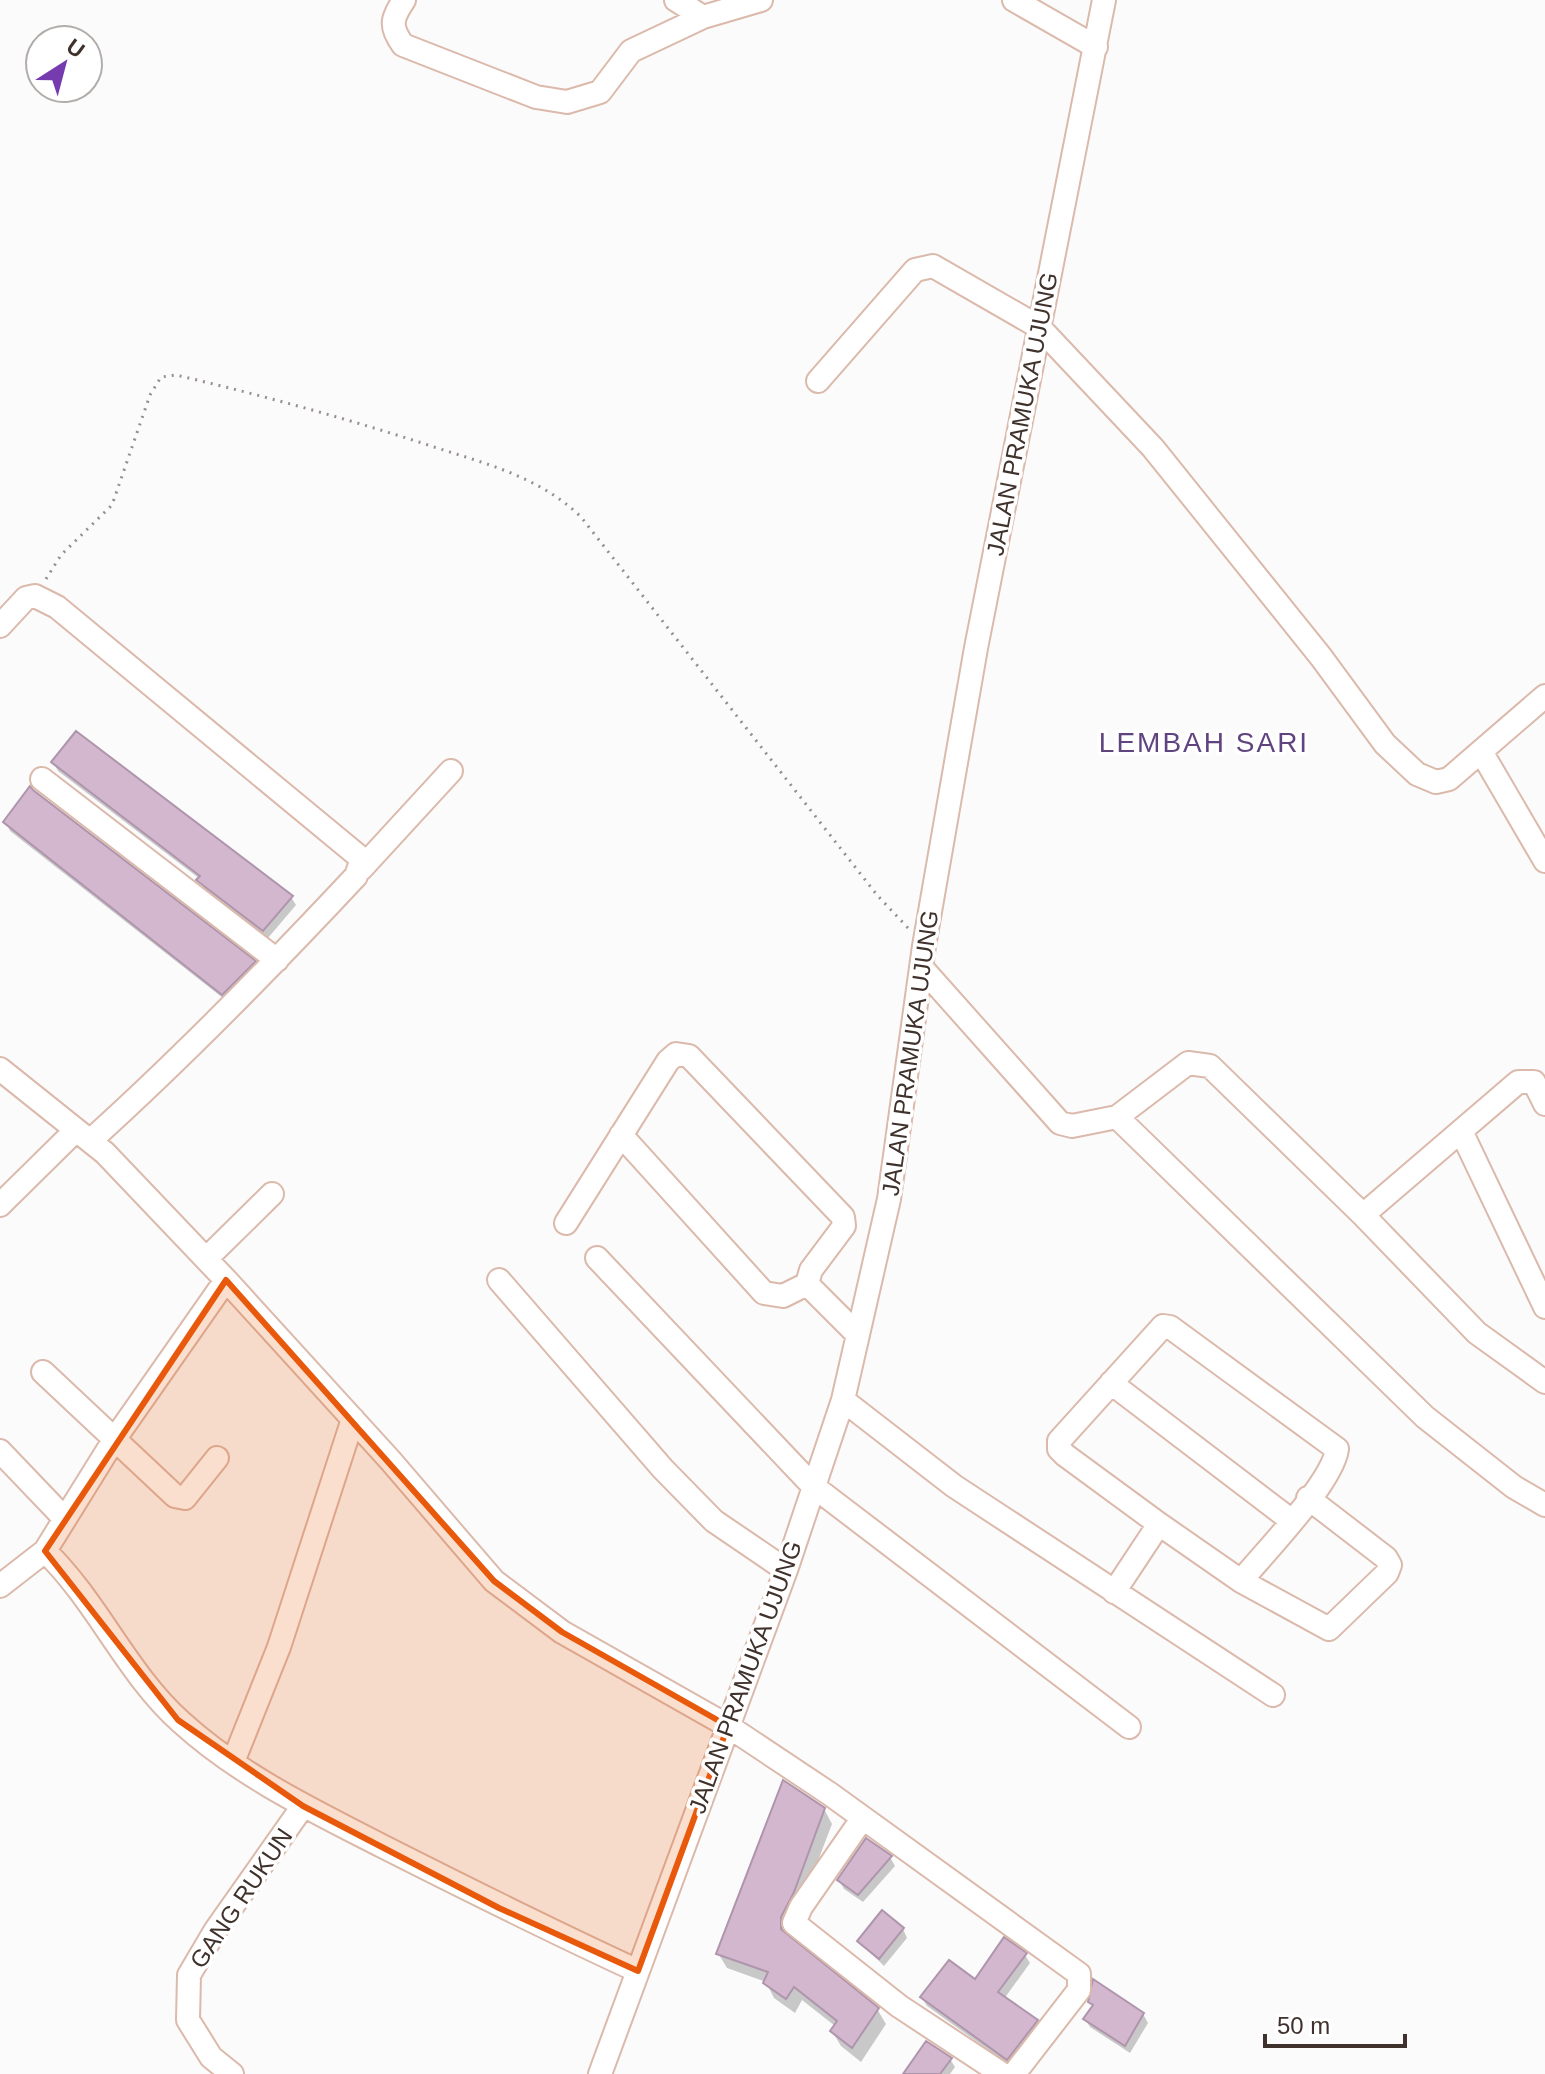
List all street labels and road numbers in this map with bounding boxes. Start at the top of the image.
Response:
street label: JALAN PRAMUKA UJUNG [981,270,1063,558]
street label: JALAN PRAMUKA UJUNG [877,908,943,1198]
street label: JALAN PRAMUKA UJUNG [683,1537,807,1817]
street label: GANG RUKUN [184,1823,298,1973]

